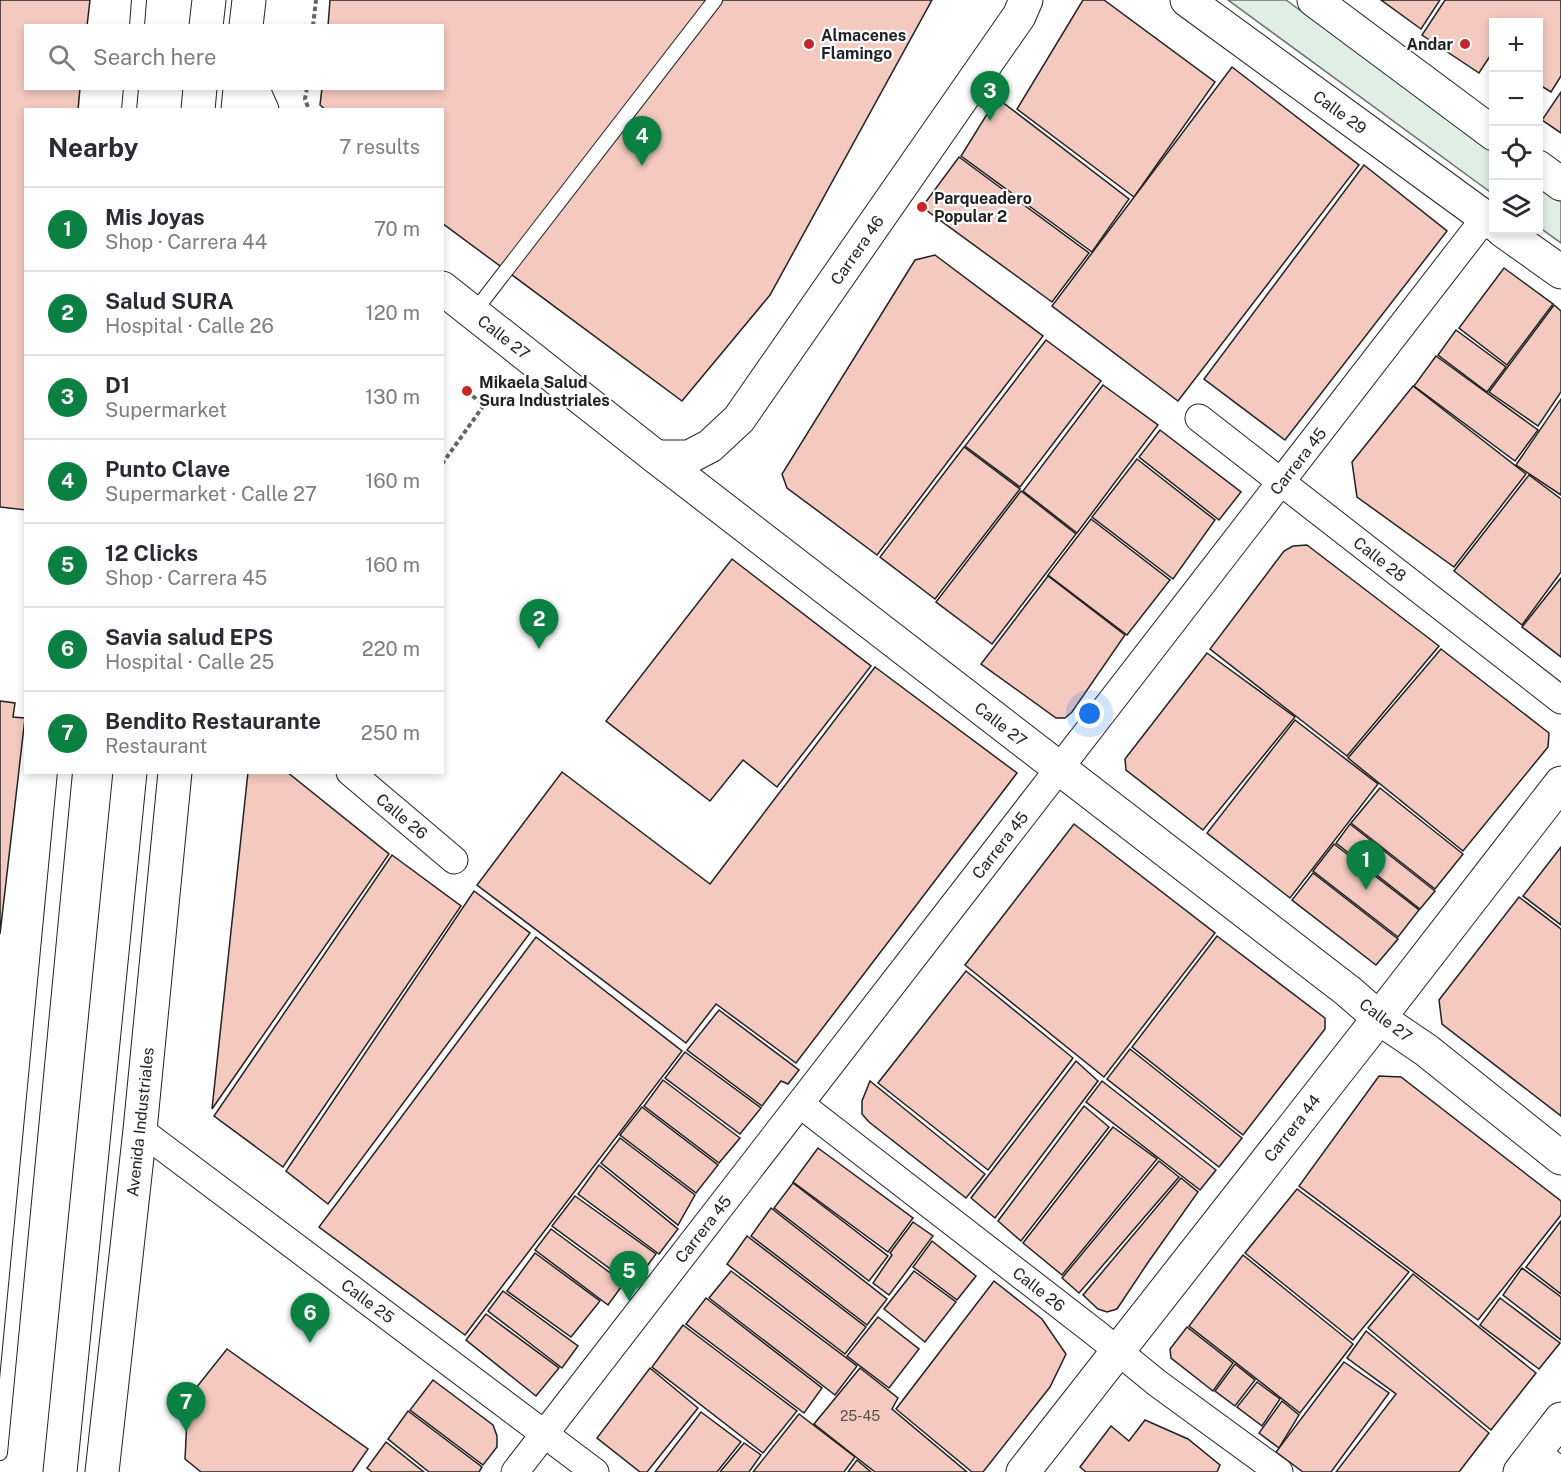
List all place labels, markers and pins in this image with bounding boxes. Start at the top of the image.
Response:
place label: Almacenes Flamingo [821,26,906,63]
place label: Andar [1406,35,1453,54]
marker: Almacenes Flamingo [802,37,816,51]
marker: Andar [1458,37,1472,51]
pin: 3 [970,72,1010,121]
pin: 4 [622,116,662,166]
place label: Parqueadero Popular 2 [934,189,1032,226]
marker: Parqueadero Popular 2 [915,200,929,214]
place label: Mikaela Salud Sura Industriales [479,373,610,410]
marker: Mikaela Salud Sura Industriales [460,384,474,398]
pin: 2 [520,600,558,649]
pin: 1 [1346,840,1386,890]
pin: 5 [610,1252,648,1301]
pin: 6 [290,1294,330,1343]
pin: 7 [166,1382,206,1432]

